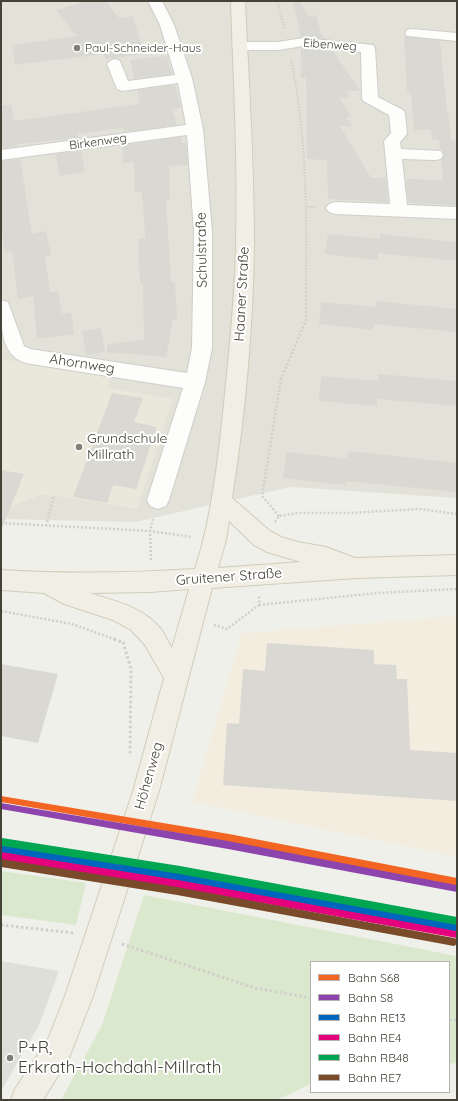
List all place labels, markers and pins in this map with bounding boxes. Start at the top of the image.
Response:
place label: Paul-Schneider-Haus [85,41,201,55]
marker: Paul-Schneider-Haus [72,43,82,53]
place label: Grundschule Millrath [87,431,167,464]
marker: Grundschule Millrath [74,442,84,452]
place label: P+R, Erkrath-Hochdahl-Millrath [18,1038,221,1078]
marker: P+R, Erkrath-Hochdahl-Millrath [5,1053,15,1063]

